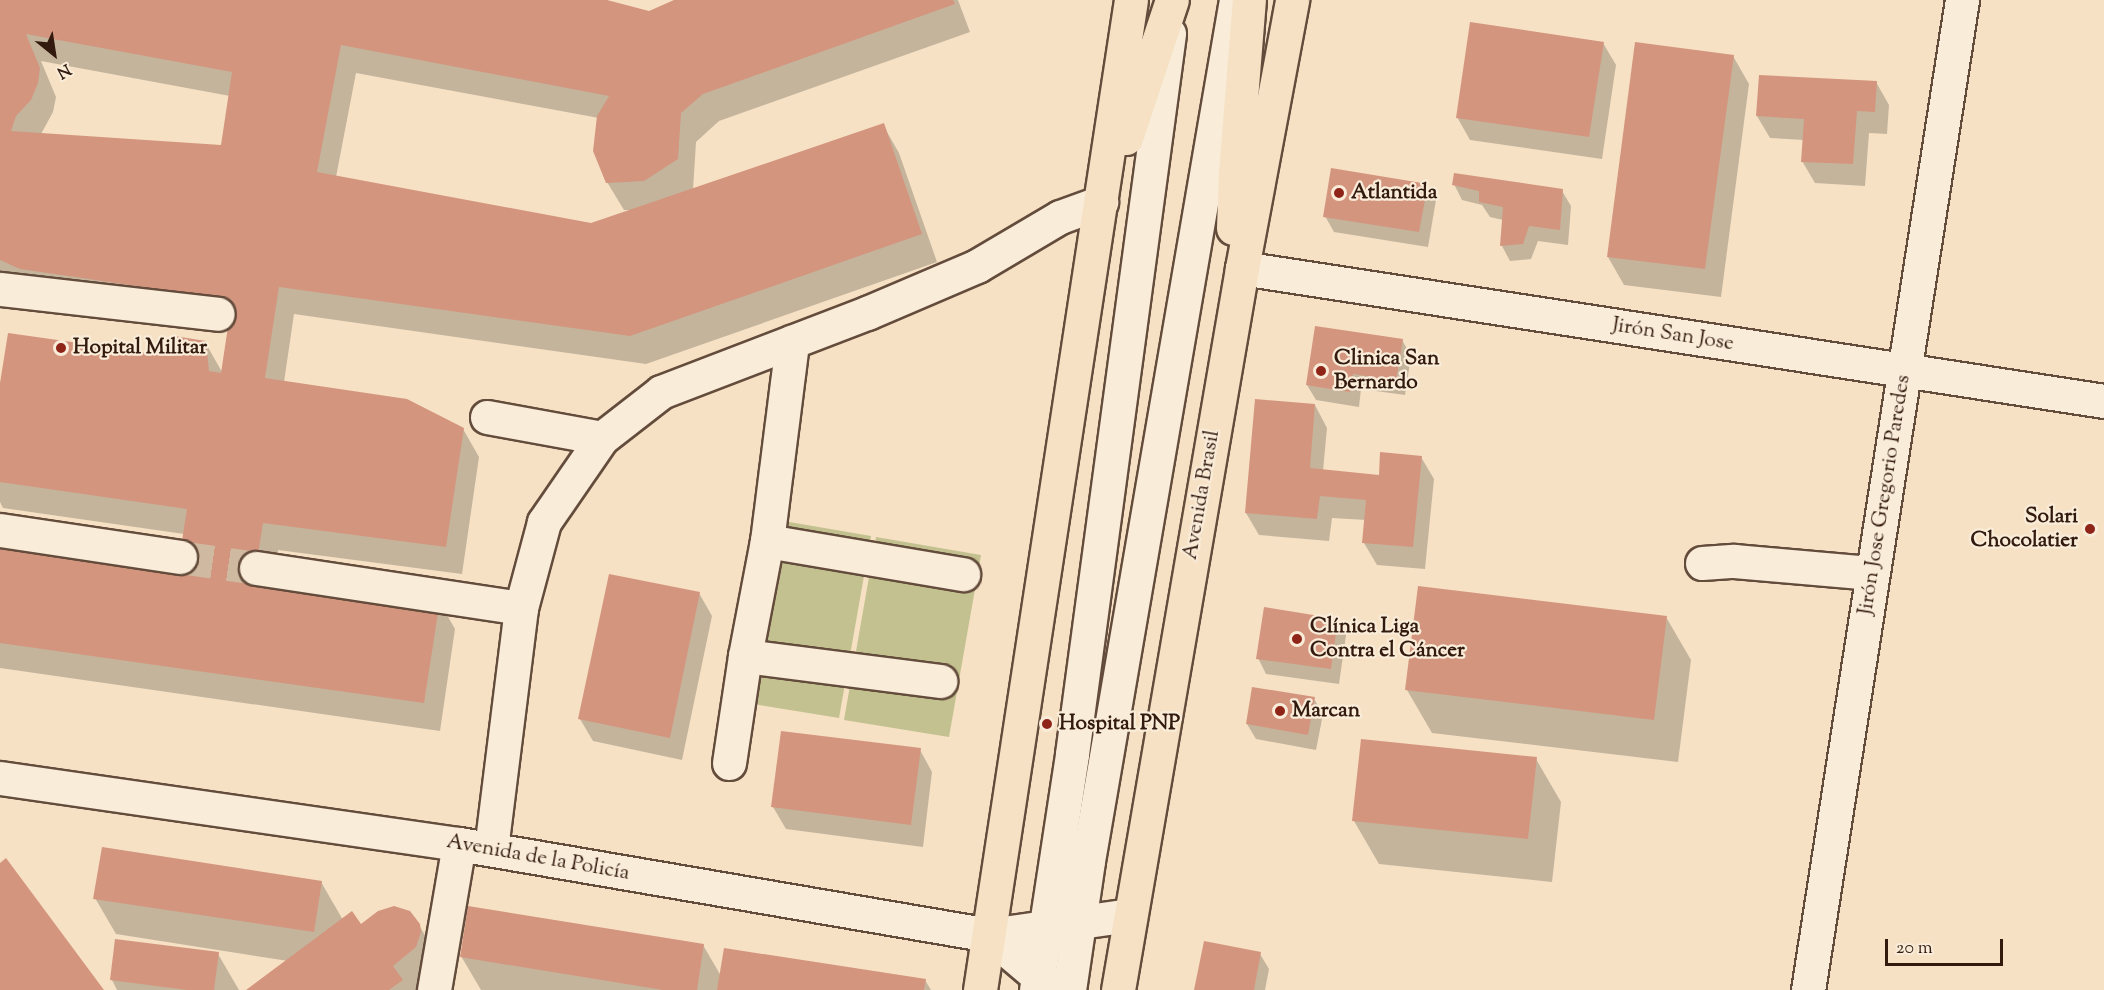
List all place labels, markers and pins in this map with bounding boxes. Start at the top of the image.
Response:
place label: Atlantida [1351,180,1437,206]
marker: Atlantida [1332,186,1346,200]
place label: Hopital Militar [73,335,207,361]
marker: Hopital Militar [54,341,68,355]
place label: Clinica San Bernardo [1334,346,1439,396]
marker: Clinica San Bernardo [1312,362,1330,380]
place label: Solari Chocolatier [1971,504,2078,554]
marker: Solari Chocolatier [2083,522,2097,536]
place label: Clínica Liga Contra el Cáncer [1310,614,1465,664]
marker: Clínica Liga Contra el Cáncer [1288,630,1306,648]
place label: Marcan [1292,698,1360,724]
marker: Marcan [1273,704,1287,718]
place label: Hospital PNP [1059,711,1180,737]
marker: Hospital PNP [1040,717,1054,731]

